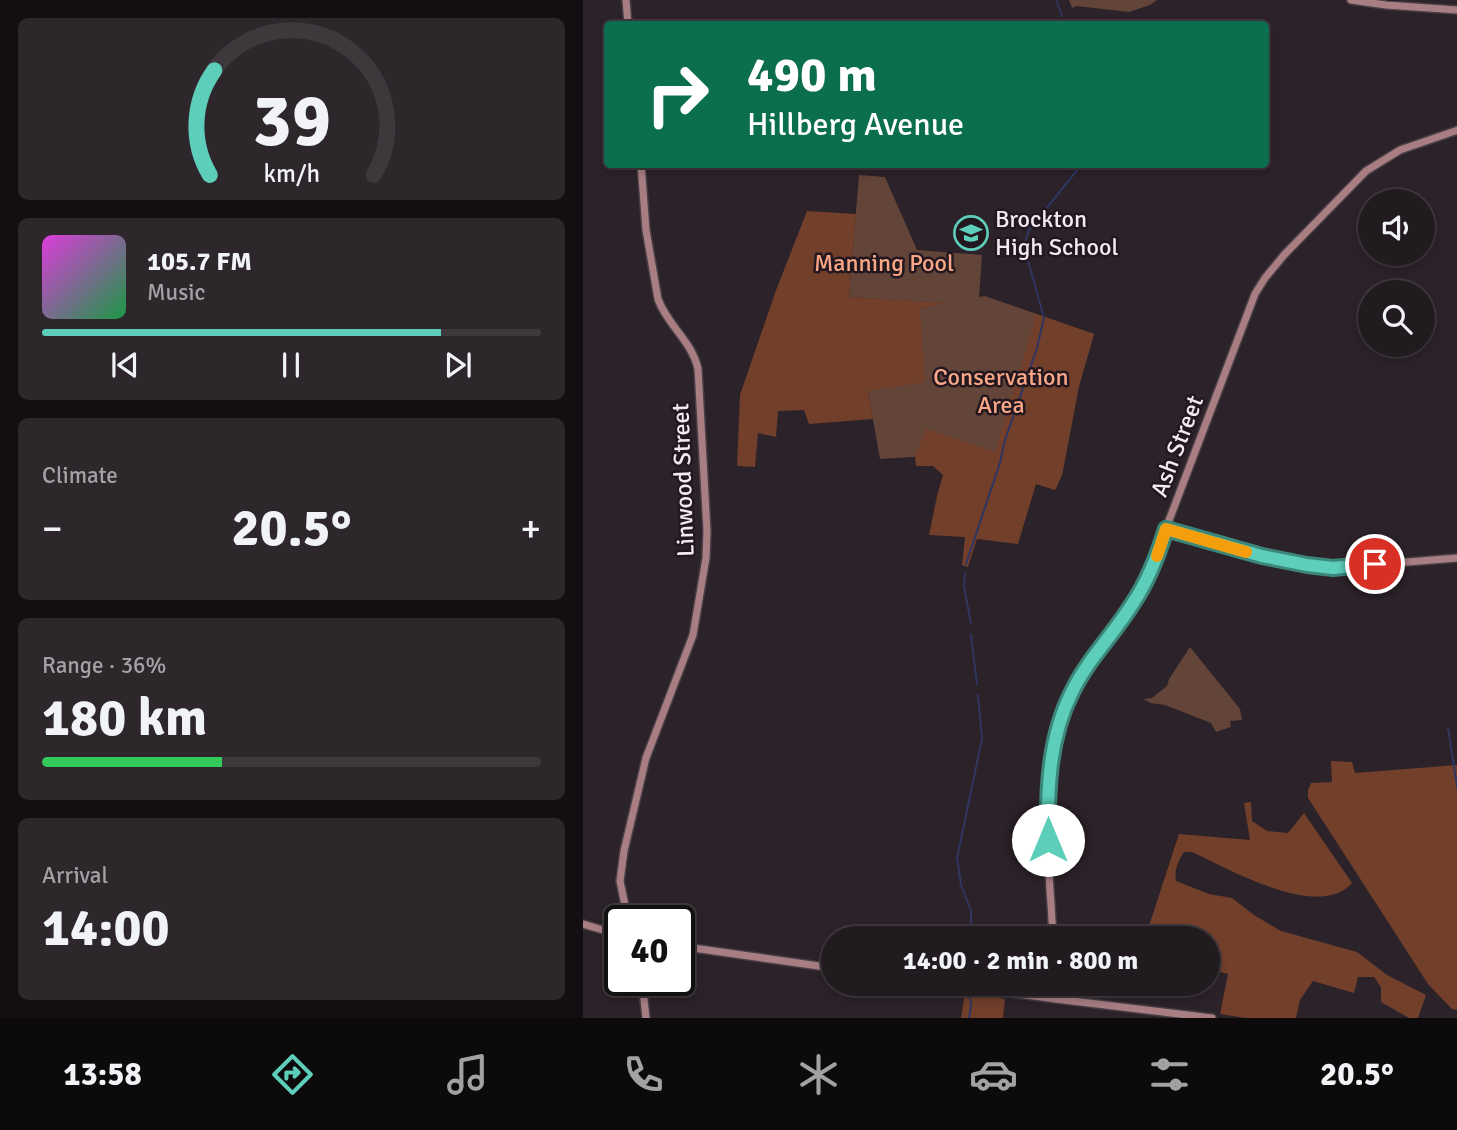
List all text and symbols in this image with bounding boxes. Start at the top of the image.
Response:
text: 490 m [747,45,877,105]
icon: right [632,49,723,140]
text: 39 [252,77,331,166]
text: Hillberg Avenue [747,105,964,144]
text: km/h [263,158,320,189]
map controls [1358,189,1435,357]
button: sound [1358,189,1435,266]
place label: Brockton High School [995,204,1118,262]
school or university icon: Brockton High School [952,214,990,252]
text: 105.7 FM [147,246,252,278]
park label: Manning Pool [814,248,954,278]
text: Music [147,278,205,307]
button: search [1358,280,1435,357]
icon: previous [106,346,144,384]
icon: pause [272,346,310,384]
icon: next [439,346,477,384]
park label: Conservation Area [933,362,1069,420]
street label: Ash Street [1144,391,1210,501]
street label: Linwood Street [665,403,701,557]
text: Climate [42,461,118,490]
text: 20.5° [232,496,351,560]
text: − [42,505,63,552]
text: + [520,505,541,552]
pin [1345,534,1405,594]
icon: arrive [1356,545,1394,583]
text: Range · 36% [42,651,166,680]
text: 180 km [42,686,207,750]
position arrow [1011,803,1085,877]
text: Arrival [42,861,108,890]
text: 14:00 [42,896,170,960]
speed limit sign: 40 [604,905,695,996]
text: 14:00 · 2 min · 800 m [903,945,1138,977]
icon: directions [268,1050,317,1099]
icon: music [443,1050,492,1099]
icon: phone [619,1050,668,1099]
icon: climate [794,1050,843,1099]
icon: car [969,1050,1018,1099]
icon: filters [1145,1050,1194,1099]
text: 13:58 [63,1055,142,1094]
text: 20.5° [1320,1055,1394,1094]

